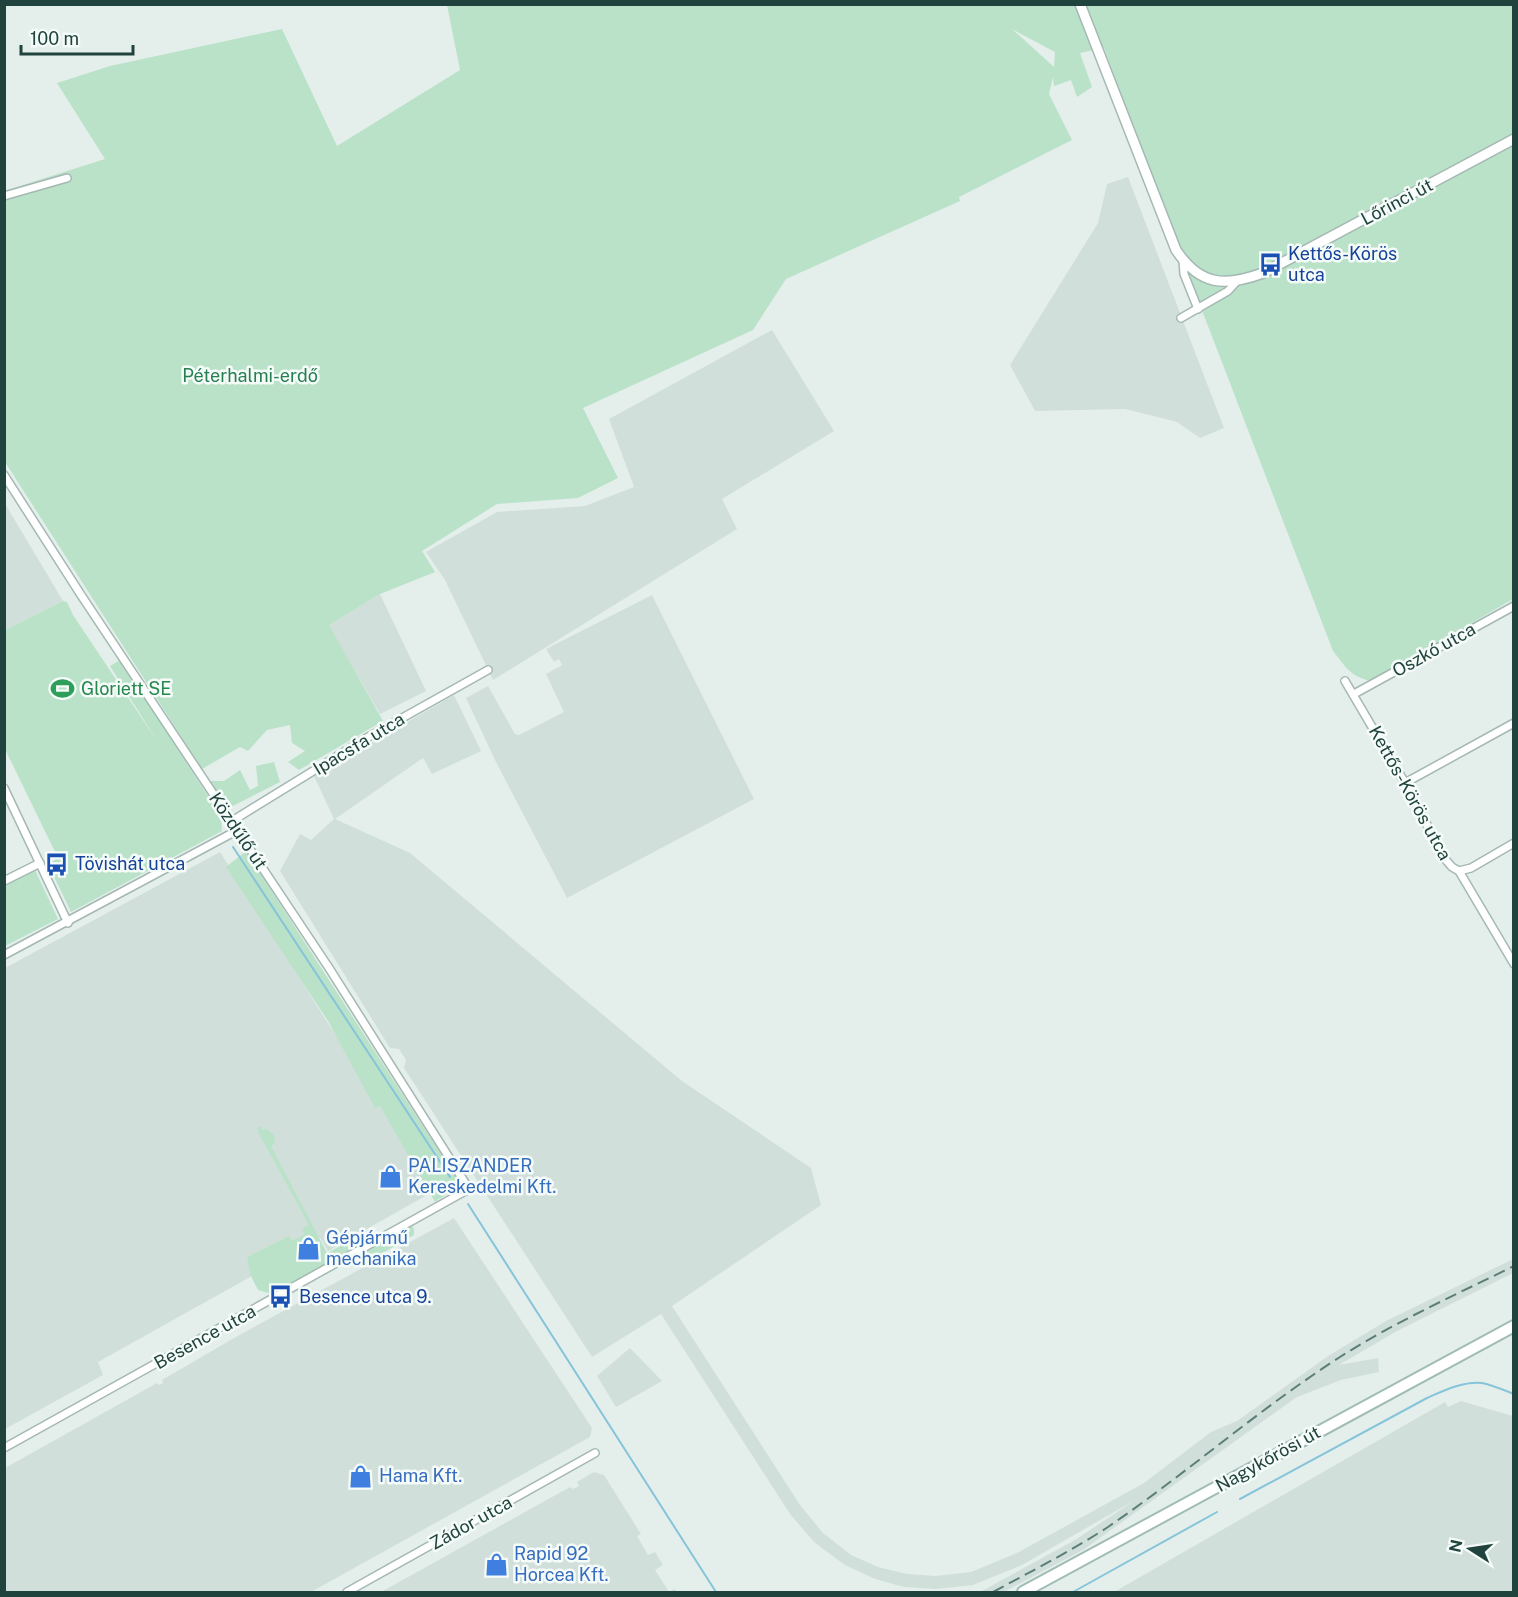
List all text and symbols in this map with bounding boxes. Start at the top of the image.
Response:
scale bar [21,18,134,56]
text: 100 m [30,28,79,49]
street label: Lőrinci út [1357,174,1436,229]
place label: Kettős-Körös utca [1288,243,1397,285]
bus stop icon: Kettős-Körös utca [1257,251,1283,277]
park label: Péterhalmi-erdő [182,365,318,386]
street label: Oszkó utca [1389,618,1479,681]
sports icon: Gloriett SE [50,676,76,702]
place label: Gloriett SE [81,678,171,699]
street label: Ipacsfa utca [309,708,408,779]
street label: Kettős-Körös utca [1365,722,1456,864]
street label: Közdűlő út [205,788,272,873]
bus stop icon: Tövishát utca [44,851,70,877]
place label: Tövishát utca [75,853,185,874]
place label: PALISZANDER Kereskedelmi Kft. [408,1155,556,1197]
shop icon: PALISZANDER Kereskedelmi Kft. [377,1163,403,1189]
place label: Gépjármű mechanika [326,1227,417,1269]
shop icon: Gépjármű mechanika [295,1235,321,1261]
bus stop icon: Besence utca 9. [268,1284,294,1310]
place label: Besence utca 9. [299,1286,432,1307]
street label: Besence utca [150,1300,259,1373]
street label: Nagykőrösi út [1212,1421,1324,1496]
shop icon: Hama Kft. [348,1463,374,1489]
place label: Hama Kft. [379,1465,462,1486]
street label: Zádor utca [426,1491,515,1554]
north arrow [1440,1519,1500,1579]
text: N [1445,1538,1466,1554]
place label: Rapid 92 Horcea Kft. [514,1543,609,1585]
shop icon: Rapid 92 Horcea Kft. [483,1551,509,1577]

